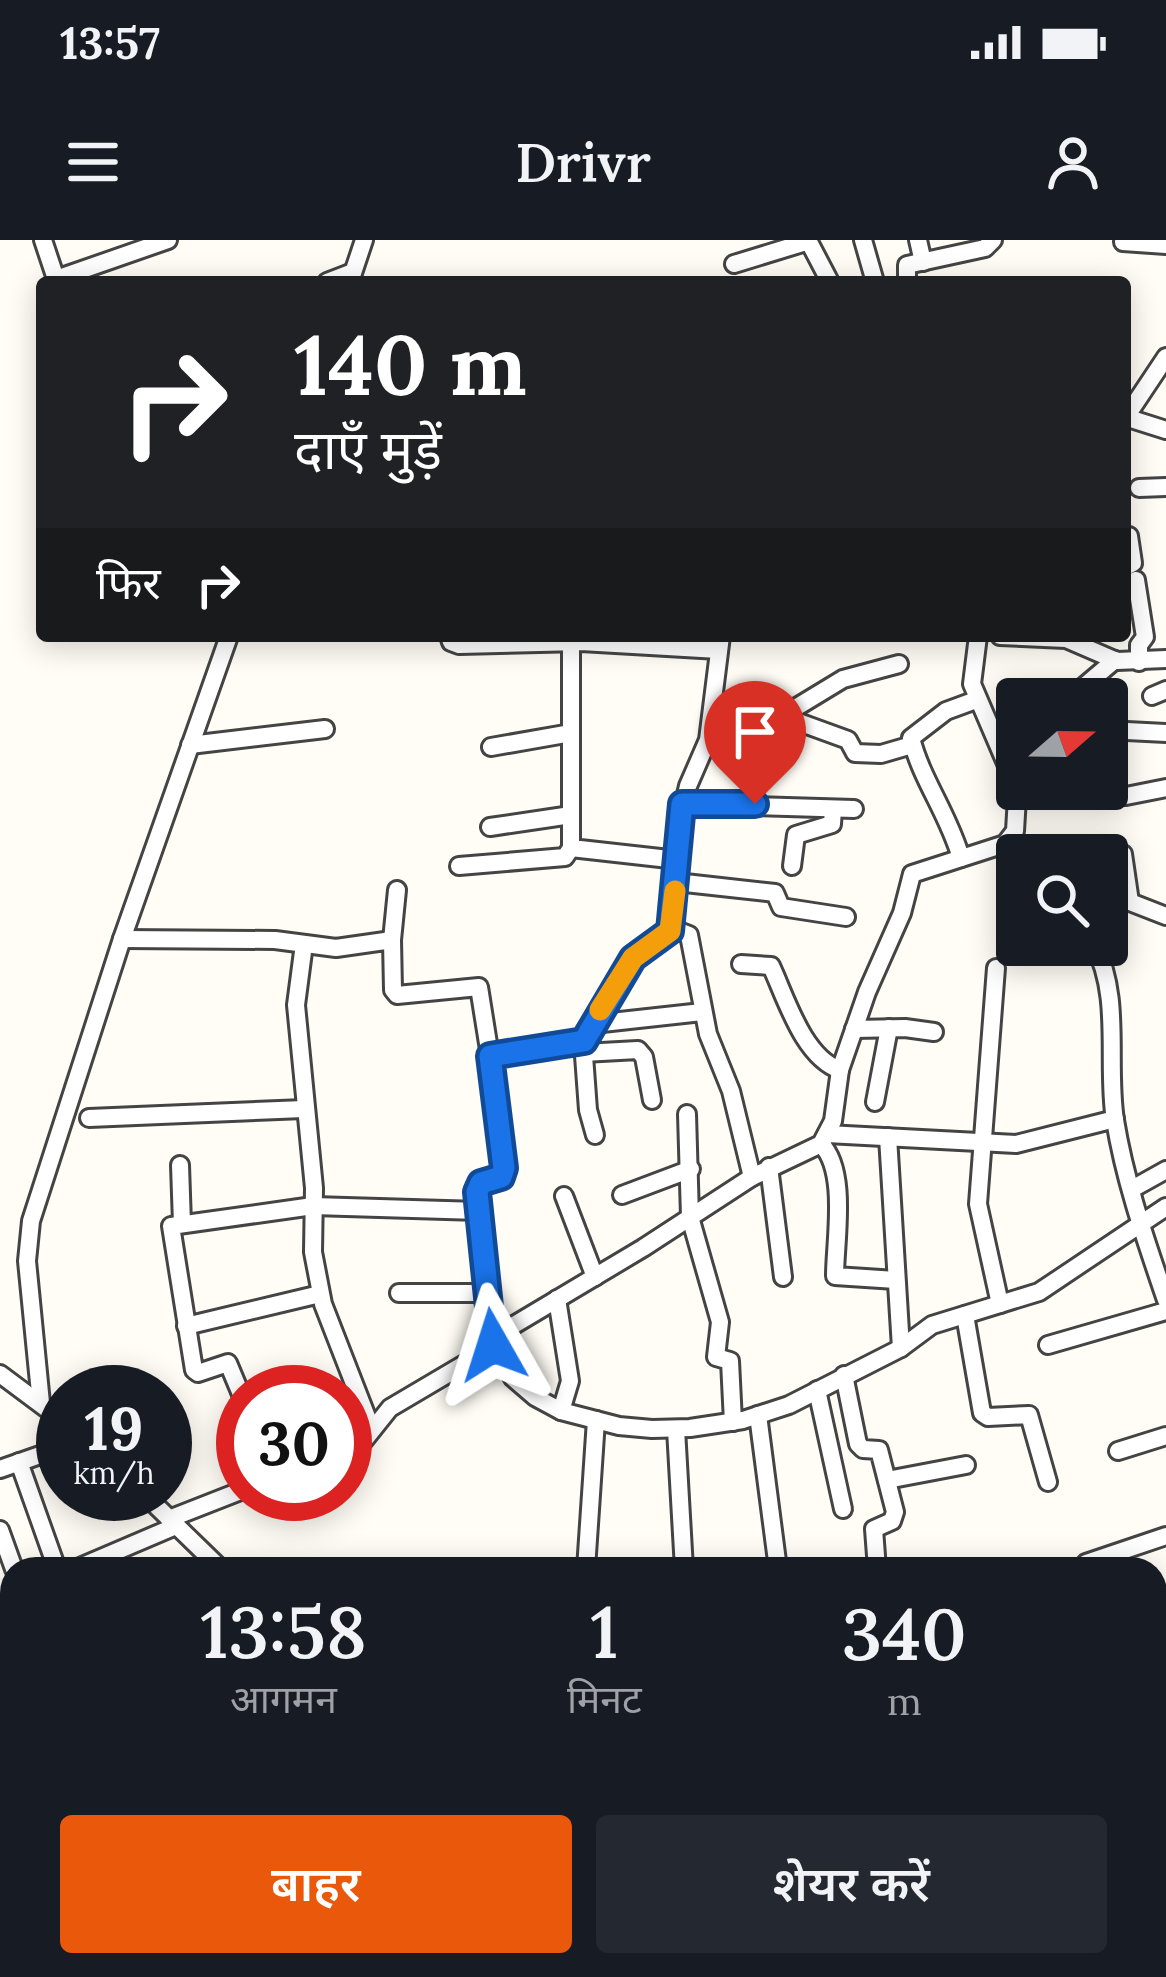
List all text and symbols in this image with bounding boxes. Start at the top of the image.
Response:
text: 13:57 [60,14,160,71]
text: Drivr [515,128,651,197]
icon: menu [60,129,126,195]
icon: person [1040,129,1106,195]
text: 140 m [294,310,527,418]
icon: right [96,324,252,480]
text: दाएँ मुड़ें [294,415,442,484]
icon: right [185,552,251,618]
text: फिर [96,554,161,611]
north arrow [996,678,1128,810]
map controls [996,678,1128,966]
pin [704,681,806,804]
icon: arrive [722,699,788,765]
button: search [996,834,1128,966]
position arrow [430,1282,556,1408]
speed limit sign: 30 [216,1365,372,1521]
text: 19 [85,1390,143,1466]
text: km/h [73,1454,155,1492]
text: 13:58 [200,1586,367,1678]
text: 1 [590,1586,618,1678]
text: 340 [842,1588,967,1680]
text: आगमन [230,1674,337,1724]
text: मिनट [567,1674,642,1724]
text: m [887,1676,922,1726]
button: बाहर [60,1815,572,1953]
button: शेयर करें [596,1815,1107,1953]

